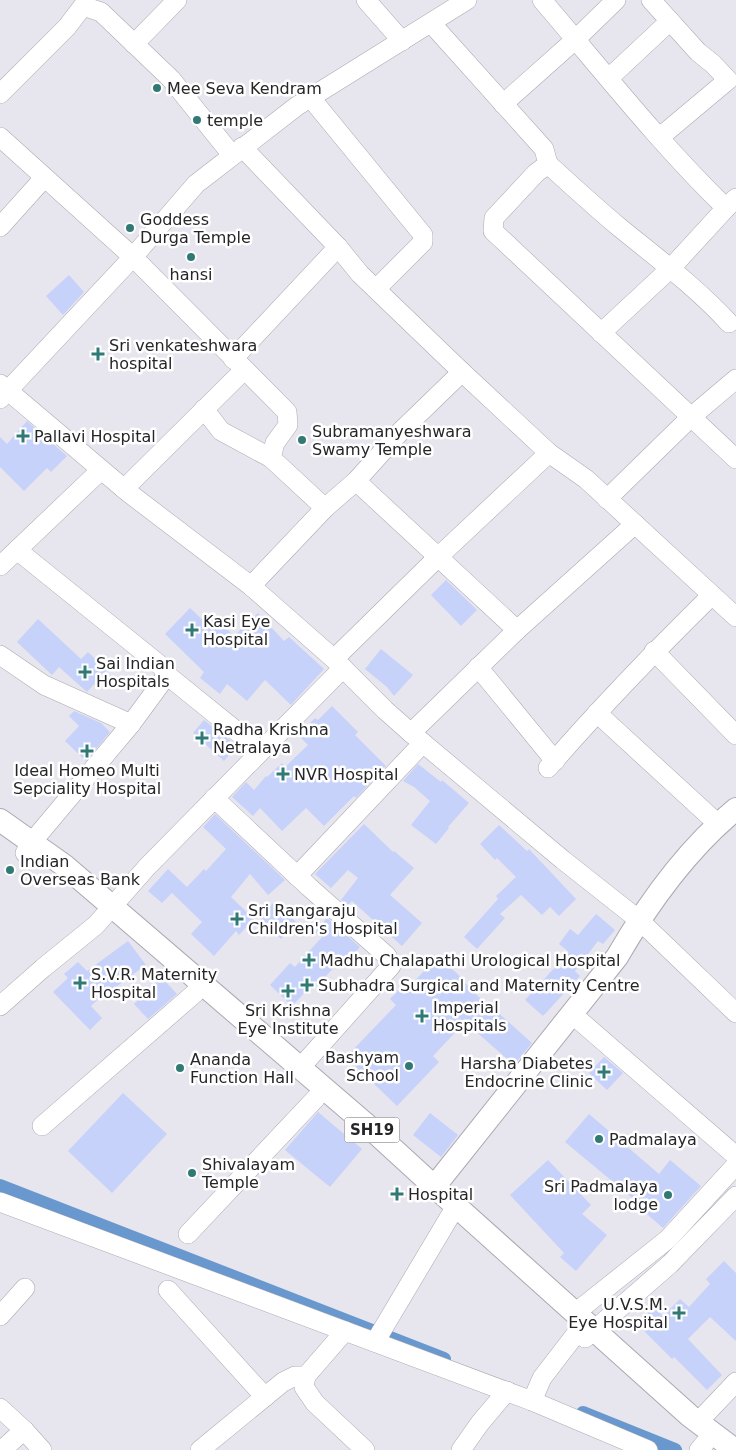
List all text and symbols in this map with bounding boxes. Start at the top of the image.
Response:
place label: Mee Seva Kendram [167,79,322,98]
marker: Mee Seva Kendram [151,82,163,94]
place label: temple [207,111,263,130]
marker: temple [191,114,203,126]
place label: Goddess Durga Temple [140,210,251,247]
marker: Goddess Durga Temple [124,222,136,234]
marker: hansi [185,251,197,263]
place label: hansi [170,265,212,284]
place label: Sri venkateshwara hospital [109,336,257,373]
marker: Sri venkateshwara hospital [91,347,105,361]
place label: Subramanyeshwara Swamy Temple [312,422,471,459]
place label: Pallavi Hospital [34,427,156,446]
marker: Pallavi Hospital [16,429,30,443]
marker: Subramanyeshwara Swamy Temple [296,434,308,446]
place label: Kasi Eye Hospital [203,612,270,649]
marker: Kasi Eye Hospital [185,623,199,637]
place label: Sai Indian Hospitals [96,654,175,691]
marker: Sai Indian Hospitals [78,665,92,679]
place label: Radha Krishna Netralaya [213,720,329,757]
marker: Radha Krishna Netralaya [195,731,209,745]
marker: Ideal Homeo Multi Sepciality Hospital [80,744,94,758]
place label: Ideal Homeo Multi Sepciality Hospital [13,761,161,798]
place label: NVR Hospital [294,765,398,784]
marker: NVR Hospital [276,767,290,781]
place label: Indian Overseas Bank [20,852,141,889]
marker: Indian Overseas Bank [4,864,16,876]
place label: Sri Rangaraju Children's Hospital [248,901,398,938]
marker: Sri Rangaraju Children's Hospital [230,912,244,926]
place label: Madhu Chalapathi Urological Hospital [320,951,620,970]
marker: Madhu Chalapathi Urological Hospital [302,953,316,967]
place label: S.V.R. Maternity Hospital [91,965,217,1002]
marker: S.V.R. Maternity Hospital [73,976,87,990]
place label: Subhadra Surgical and Maternity Centre [318,976,639,995]
marker: Subhadra Surgical and Maternity Centre [300,978,314,992]
marker: Sri Krishna Eye Institute [281,984,295,998]
place label: Imperial Hospitals [433,998,507,1035]
place label: Sri Krishna Eye Institute [238,1001,338,1038]
marker: Imperial Hospitals [415,1009,429,1023]
place label: Bashyam School [325,1048,399,1085]
place label: Ananda Function Hall [190,1050,294,1087]
place label: Harsha Diabetes Endocrine Clinic [460,1054,593,1091]
marker: Bashyam School [403,1060,415,1072]
marker: Ananda Function Hall [174,1062,186,1074]
marker: Harsha Diabetes Endocrine Clinic [597,1065,611,1079]
road number: SH19 [344,1118,400,1142]
place label: Padmalaya [609,1130,697,1149]
marker: Padmalaya [593,1133,605,1145]
place label: Shivalayam Temple [201,1155,295,1192]
marker: Shivalayam Temple [186,1167,198,1179]
place label: Sri Padmalaya lodge [544,1177,658,1214]
place label: Hospital [408,1185,473,1204]
marker: Hospital [390,1187,404,1201]
marker: Sri Padmalaya lodge [662,1189,674,1201]
place label: U.V.S.M. Eye Hospital [568,1295,668,1332]
marker: U.V.S.M. Eye Hospital [672,1306,686,1320]

